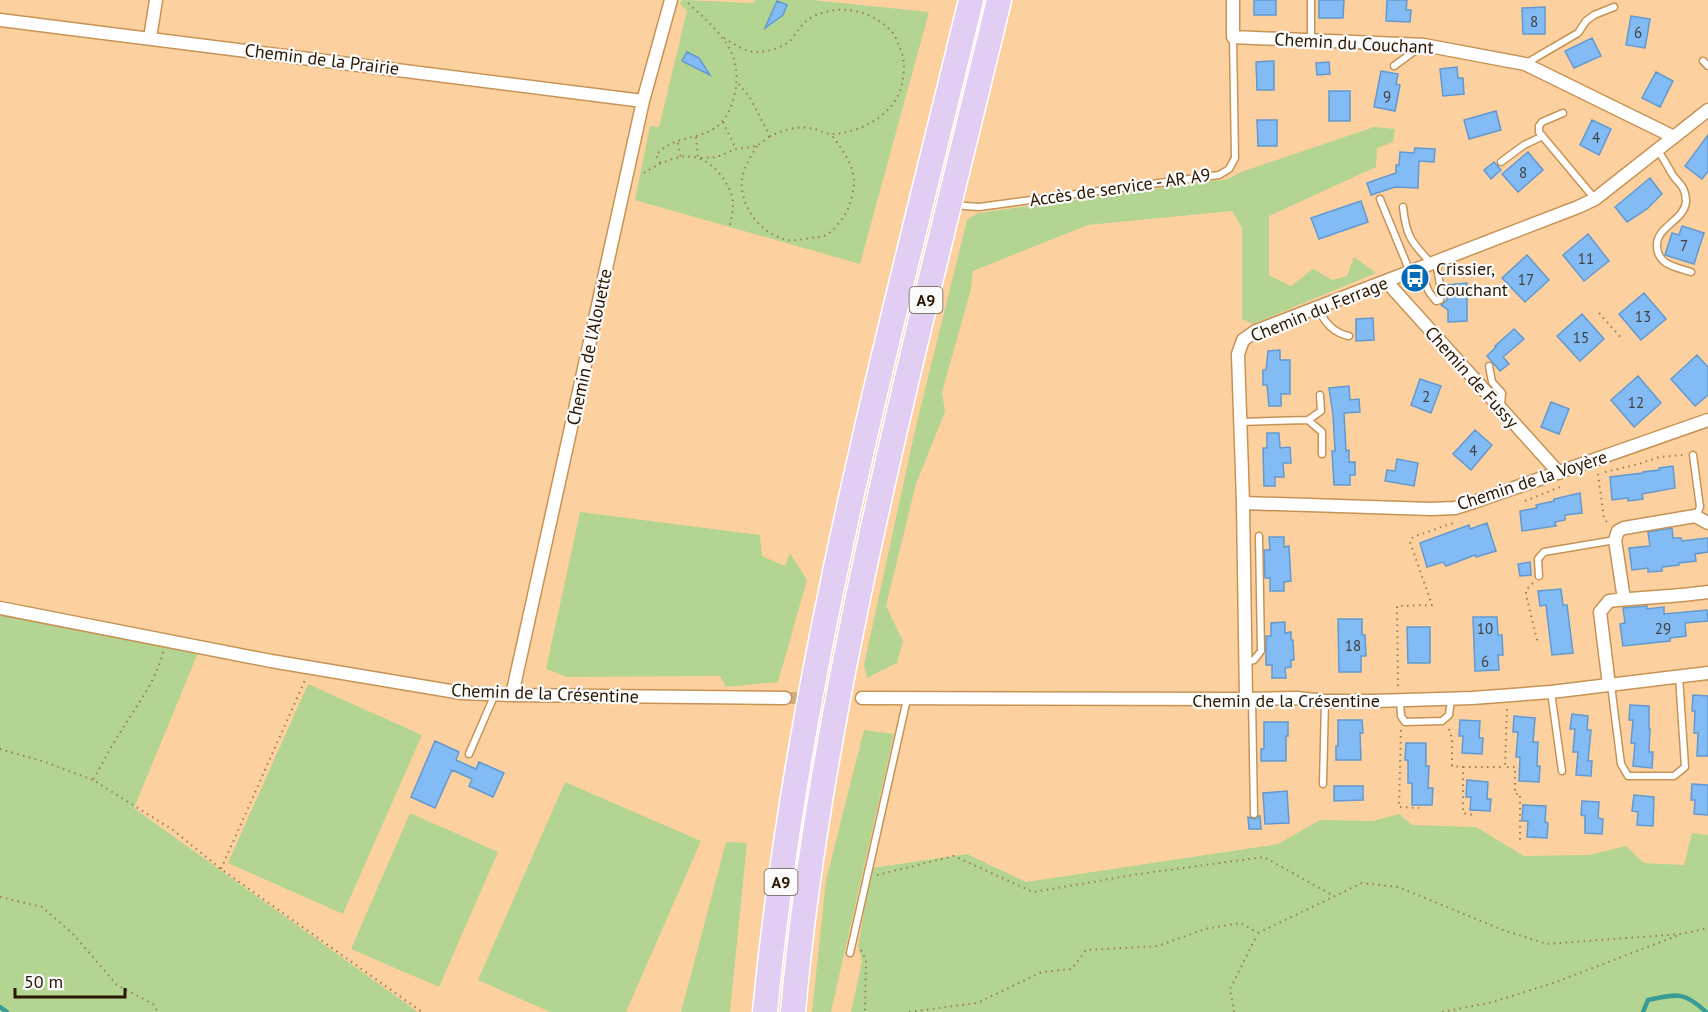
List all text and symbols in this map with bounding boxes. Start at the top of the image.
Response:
house number: 8 [1530,12,1538,31]
house number: 6 [1634,23,1642,42]
street label: Chemin du Couchant [1274,27,1434,59]
street label: Chemin de la Prairie [243,38,401,80]
house number: 9 [1383,87,1391,106]
house number: 4 [1592,128,1600,147]
street label: Accès de service - AR A9 [1028,163,1212,211]
house number: 8 [1519,163,1527,182]
house number: 7 [1680,236,1688,255]
house number: 11 [1578,249,1594,268]
place label: Crissier, Couchant [1436,257,1508,301]
bus stop icon: Crissier, Couchant [1399,262,1431,294]
street label: Chemin de l'Alouette [561,267,617,427]
house number: 17 [1518,270,1534,289]
street label: Chemin du Ferrage [1247,271,1391,347]
road number: A9 [910,287,942,313]
house number: 13 [1635,307,1651,326]
street label: Chemin de Fussy [1420,321,1524,433]
house number: 15 [1573,328,1589,347]
house number: 2 [1422,387,1430,406]
house number: 12 [1628,393,1644,412]
house number: 4 [1469,441,1477,460]
street label: Chemin de la Voyère [1454,445,1610,515]
house number: 10 [1477,619,1493,638]
house number: 29 [1655,619,1671,638]
house number: 18 [1345,636,1361,655]
house number: 6 [1481,652,1489,671]
street label: Chemin de la Crésentine [451,678,639,708]
street label: Chemin de la Crésentine [1192,689,1380,712]
road number: A9 [764,869,798,895]
scale bar [15,961,124,999]
text: 50 m [24,970,63,993]

